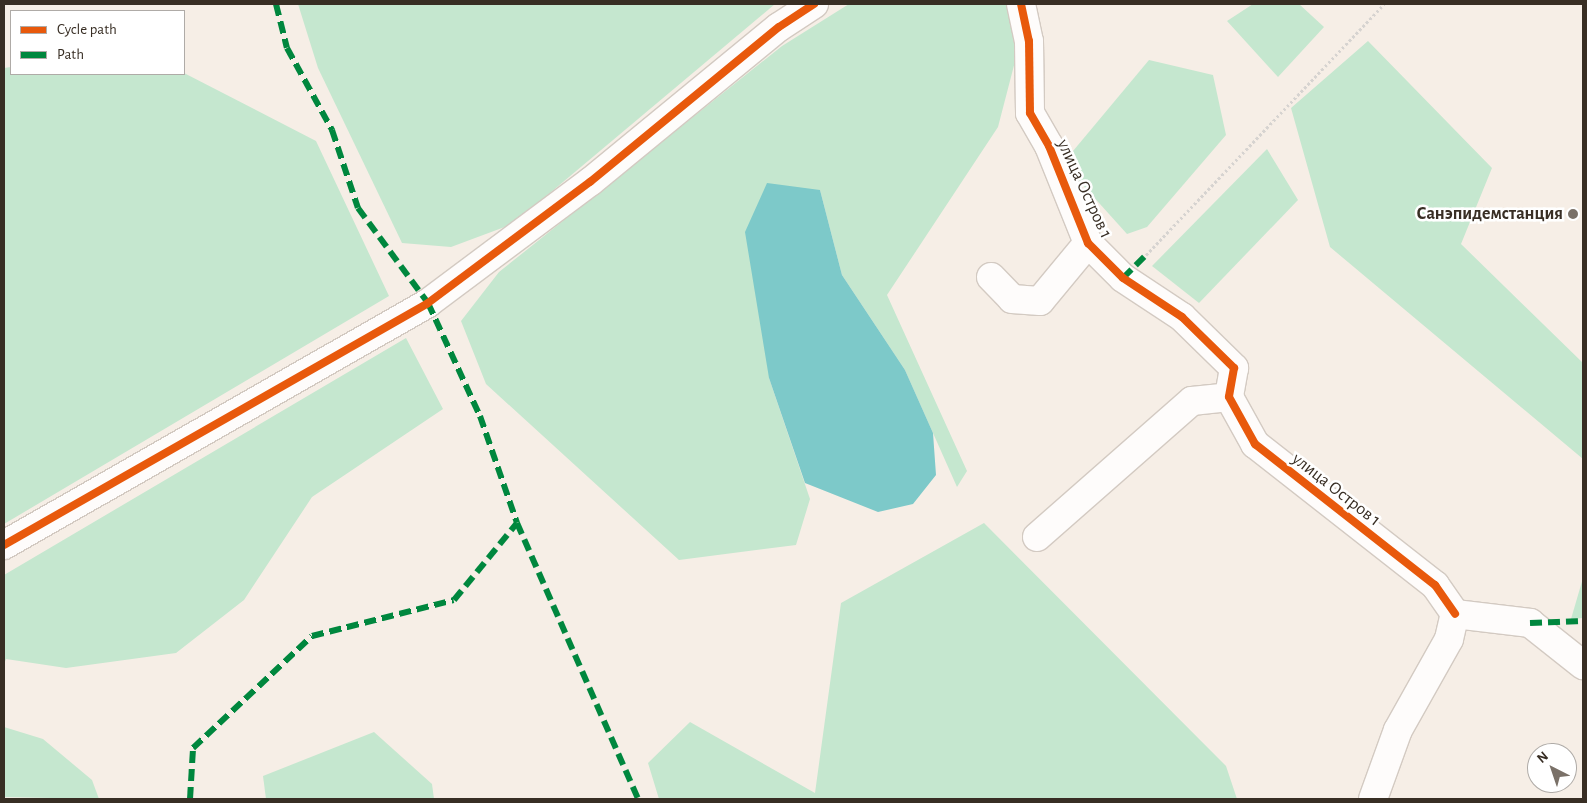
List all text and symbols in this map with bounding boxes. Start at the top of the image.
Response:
legend [10,10,185,75]
text: Cycle path [57,22,117,37]
text: Path [57,47,84,62]
street label: улица Остров 1 [1052,136,1116,242]
place label: Санэпидемстанция [1416,203,1563,225]
marker: Санэпидемстанция [1567,208,1579,220]
street label: улица Остров 1 [1287,449,1385,531]
north arrow [1527,743,1577,793]
text: N [1535,749,1551,766]

